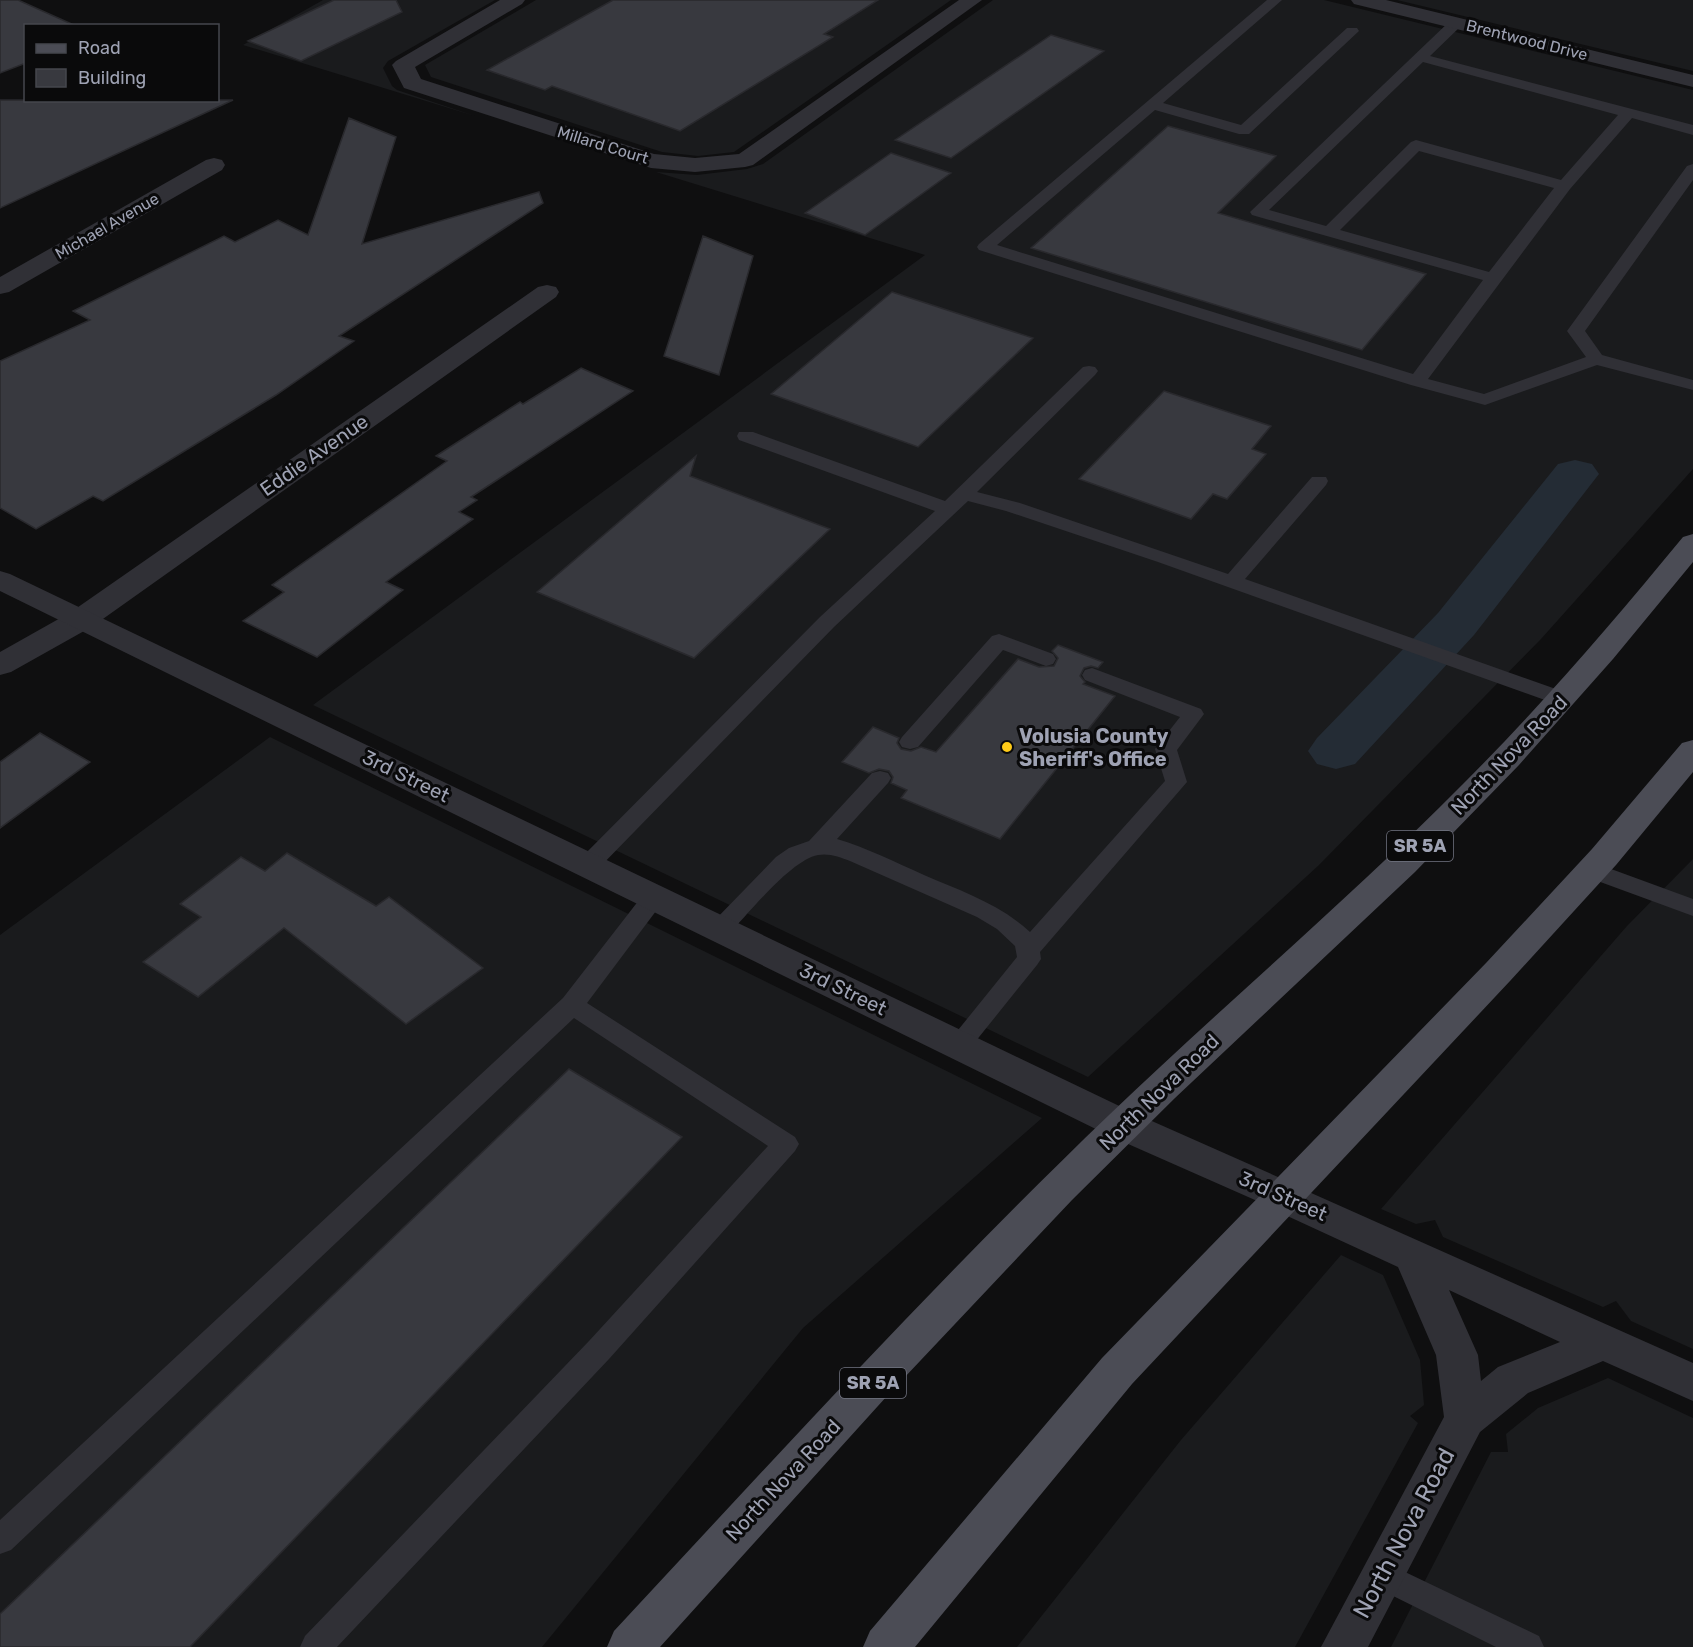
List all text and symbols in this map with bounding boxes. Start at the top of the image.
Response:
street label: Brentwood Drive [1464,16,1590,64]
legend [24,24,219,102]
text: Road [78,37,121,59]
text: Building [78,67,146,89]
street label: Millard Court [555,122,651,168]
street label: Michael Avenue [52,189,162,263]
street label: Eddie Avenue [255,409,373,501]
street label: North Nova Road [1446,690,1572,820]
place label: Volusia County Sheriff's Office [1019,724,1169,771]
marker: Volusia County Sheriff's Office [1000,740,1014,754]
street label: 3rd Street [358,745,454,807]
road number: SR 5A [1387,831,1453,861]
street label: 3rd Street [795,958,891,1020]
street label: North Nova Road [1094,1029,1224,1155]
street label: 3rd Street [1235,1166,1331,1226]
road number: SR 5A [840,1368,906,1398]
street label: North Nova Road [721,1414,845,1546]
street label: North Nova Road [1347,1443,1461,1623]

